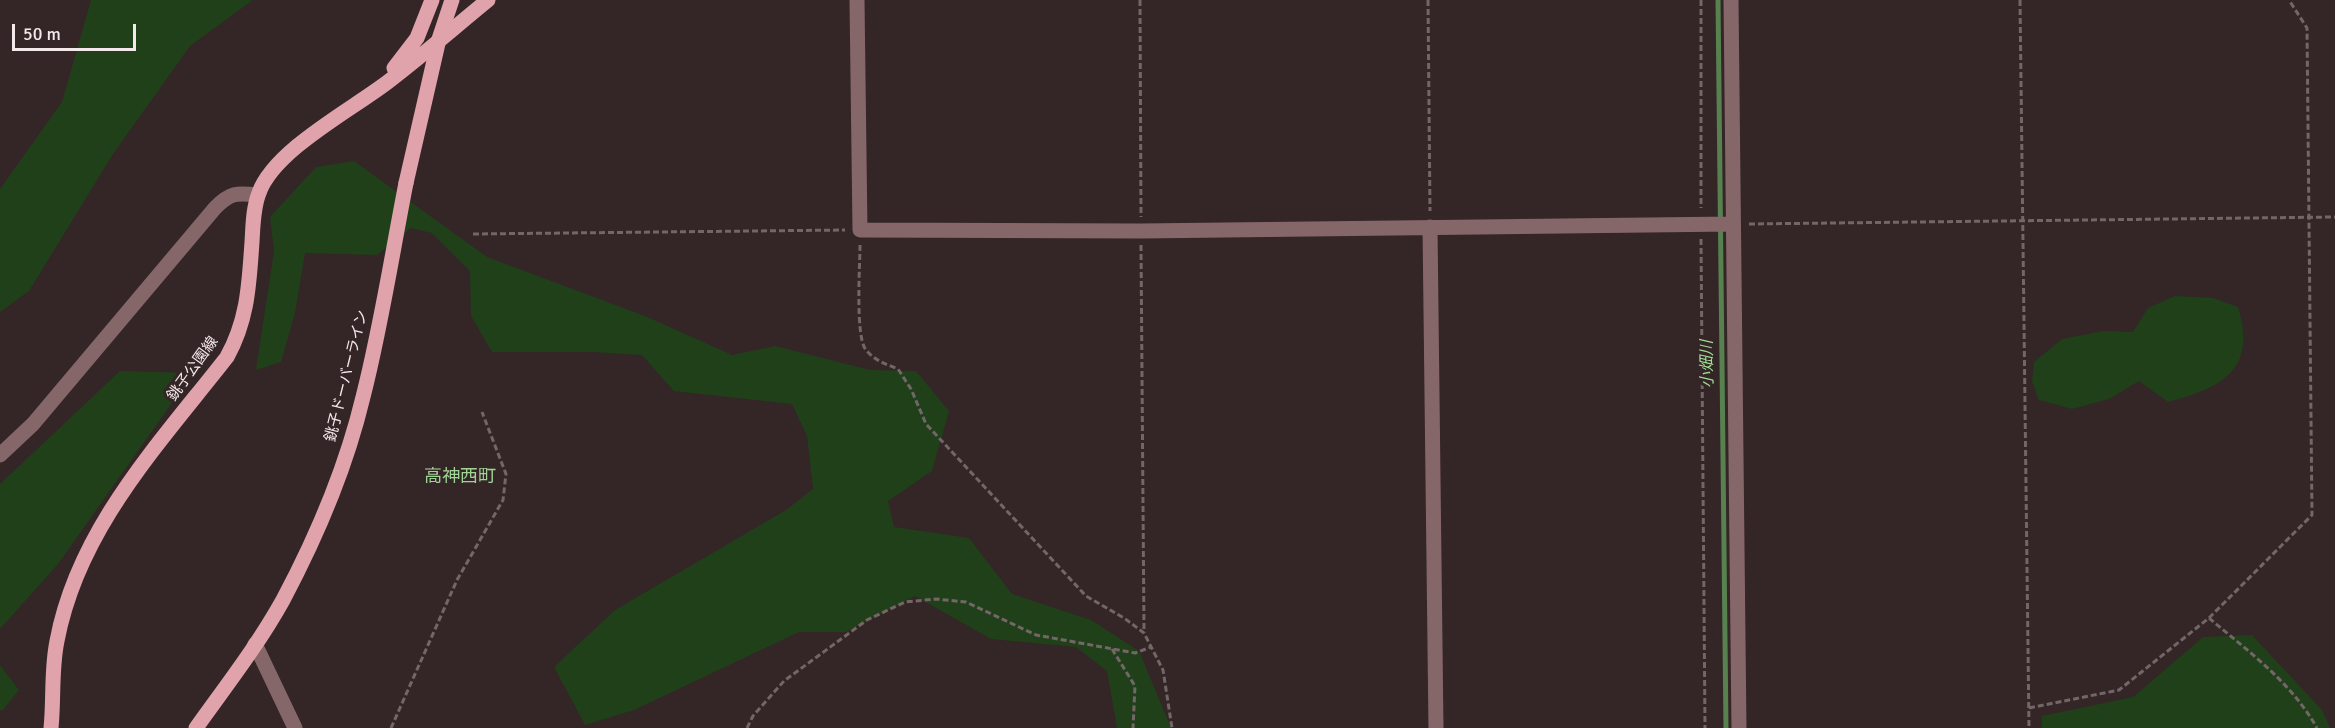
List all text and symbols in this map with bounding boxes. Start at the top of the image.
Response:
scale bar [15,12,140,50]
text: 50 m [23,23,61,45]
street label: 銚子ドーバーライン [322,308,372,444]
street label: 銚子公園線 [164,333,222,405]
water label: 小畑川 [1698,340,1718,388]
district label: 高神西町 [424,466,496,488]

